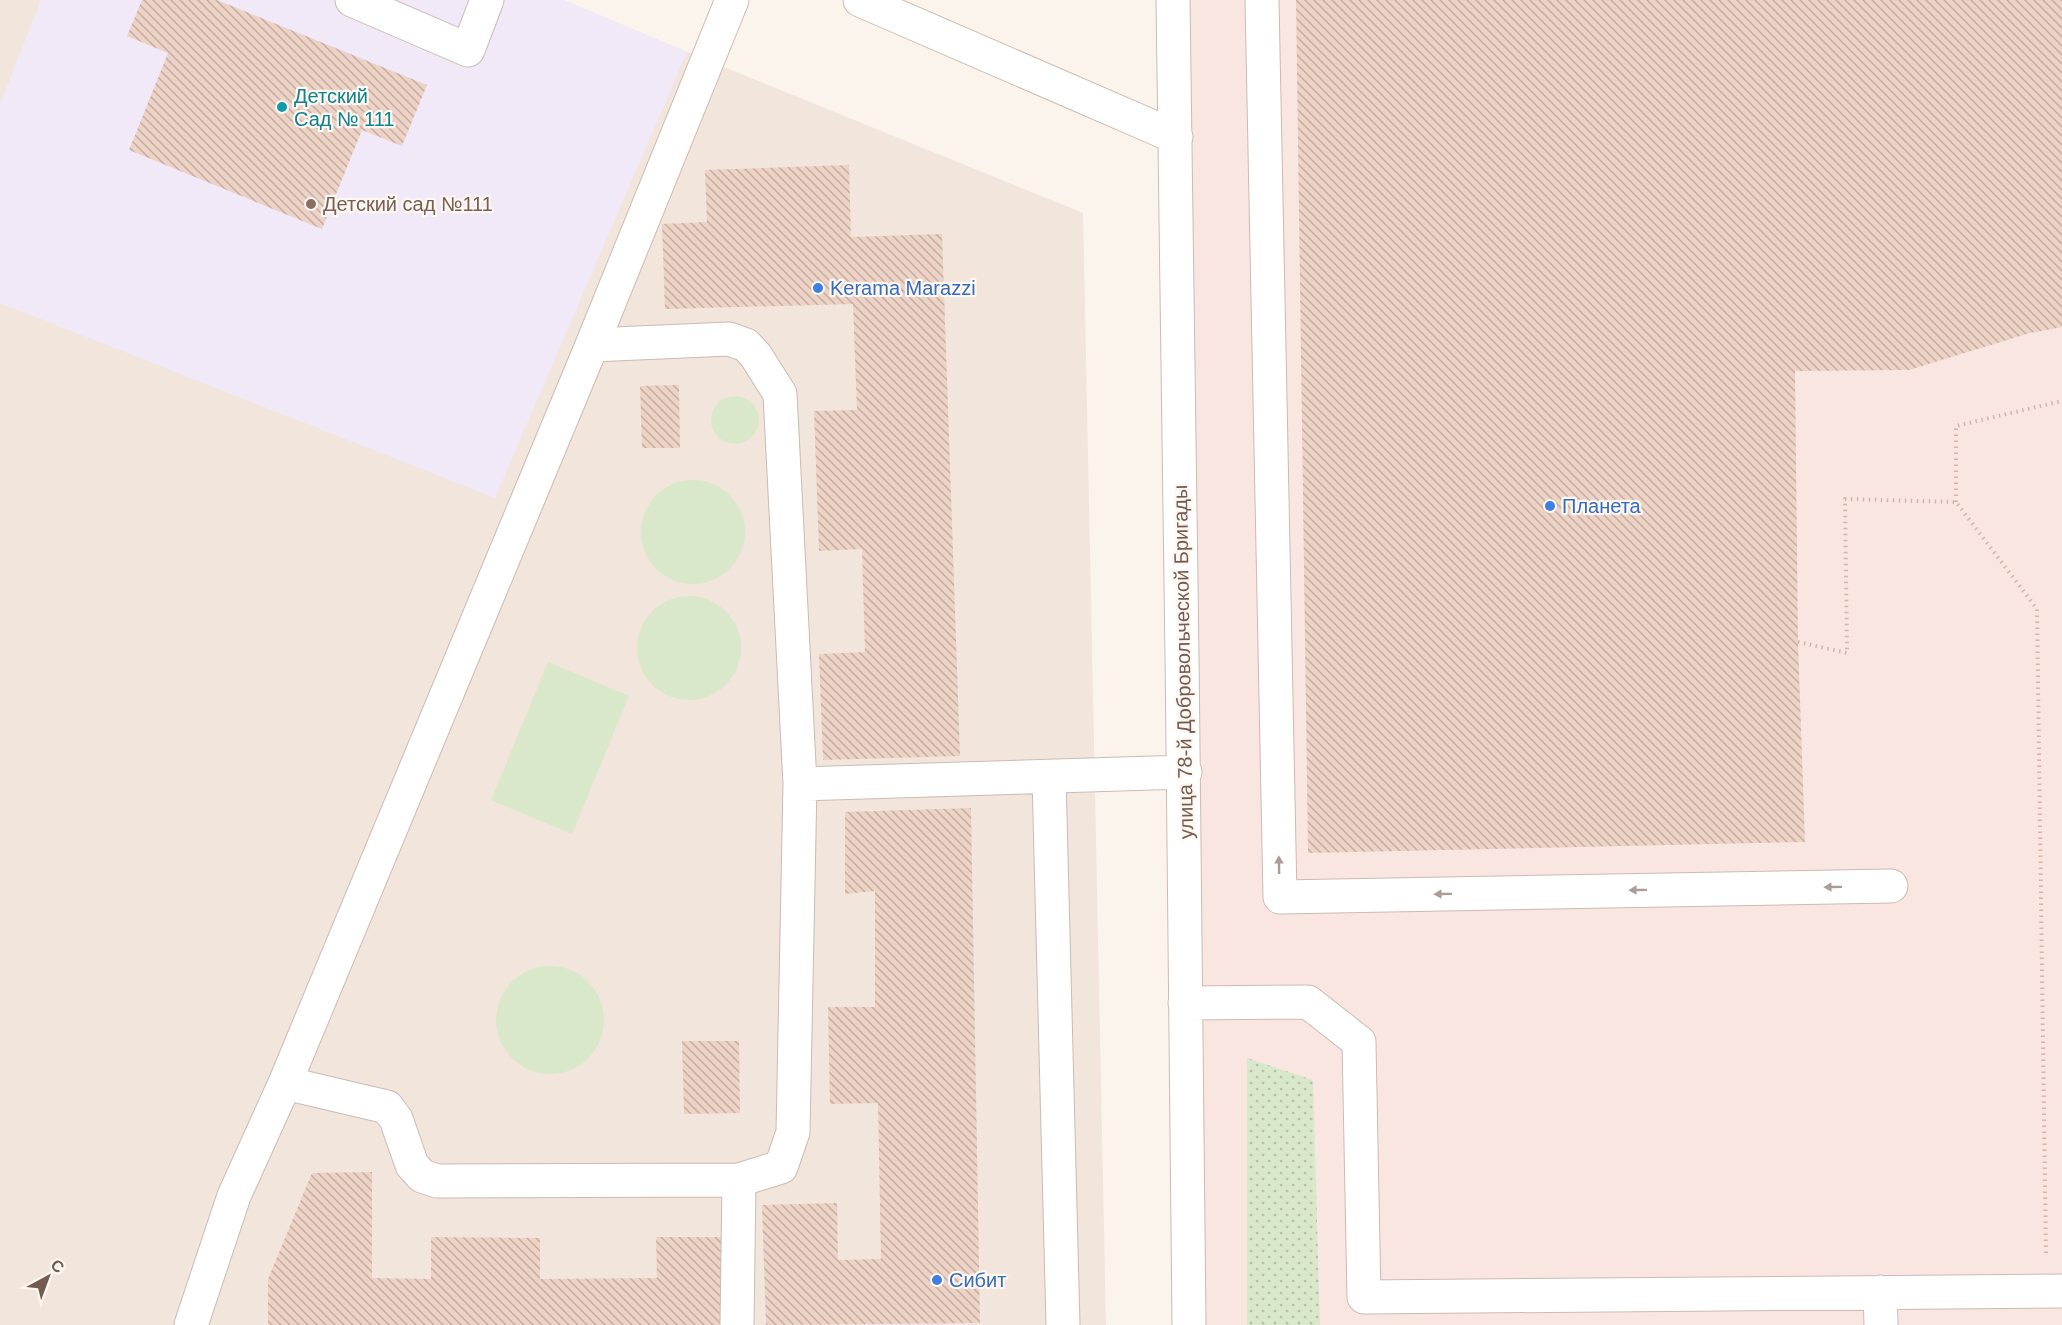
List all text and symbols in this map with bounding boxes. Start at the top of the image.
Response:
place label: Детский Сад № 111 [294,85,394,130]
marker: Детский Сад № 111 [275,100,289,114]
place label: Детский сад №111 [323,193,493,215]
marker: Детский сад №111 [304,197,318,211]
place label: Kerama Marazzi [830,277,976,299]
marker: Kerama Marazzi [811,281,825,295]
street label: улица 78-й Добровольческой Бригады [1169,485,1197,839]
place label: Планета [1562,495,1642,517]
marker: Планета [1543,499,1557,513]
one-way arrow [1274,855,1284,874]
one-way arrow [1823,882,1842,892]
one-way arrow [1628,885,1647,895]
one-way arrow [1433,889,1452,899]
north arrow [18,1247,78,1307]
text: С [48,1256,68,1277]
place label: Сибит [949,1269,1006,1291]
marker: Сибит [930,1273,944,1287]

